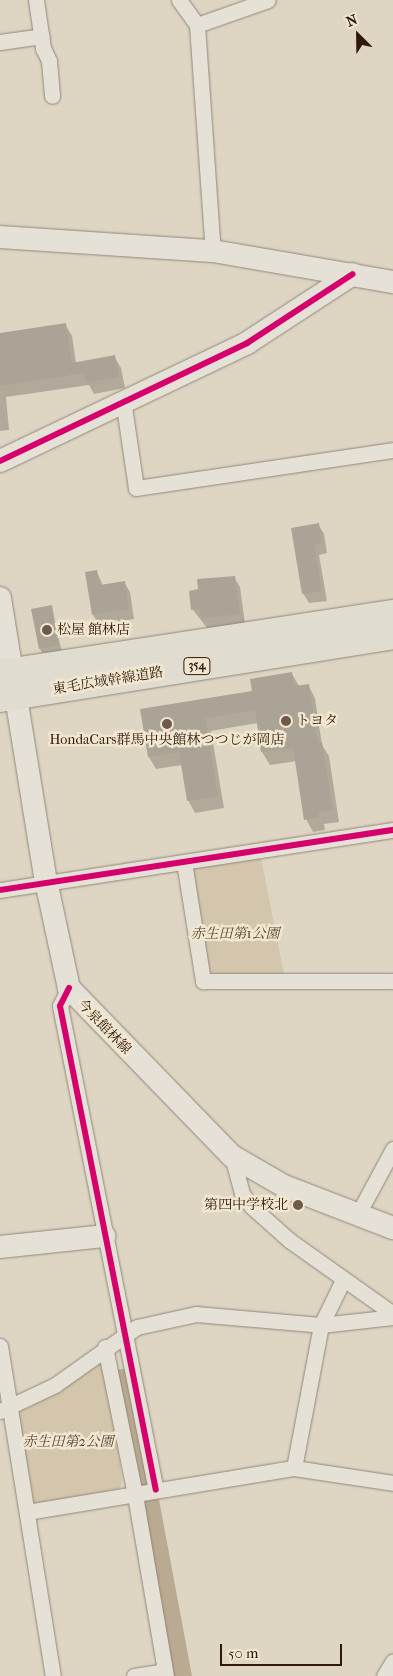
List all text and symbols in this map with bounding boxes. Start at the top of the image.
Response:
north arrow [333,10,383,60]
text: N [344,11,360,31]
place label: 松屋 館林店 [57,622,130,638]
marker: 松屋 館林店 [41,624,53,636]
road number: 354 [183,656,211,676]
street label: 東毛広域幹線道路 [51,664,165,698]
place label: トヨタ [296,713,338,729]
marker: トヨタ [280,715,292,727]
marker: HondaCars群馬中央館林つつじが岡店 [161,718,173,730]
place label: HondaCars群馬中央館林つつじが岡店 [49,732,285,748]
park label: 赤生田第1公園 [190,926,280,942]
street label: 今泉館林線 [74,996,134,1058]
place label: 第四中学校北 [204,1197,288,1213]
marker: 第四中学校北 [292,1199,304,1211]
park label: 赤生田第2公園 [22,1434,114,1450]
scale bar [223,1634,346,1666]
text: 50 m [228,1644,258,1662]

